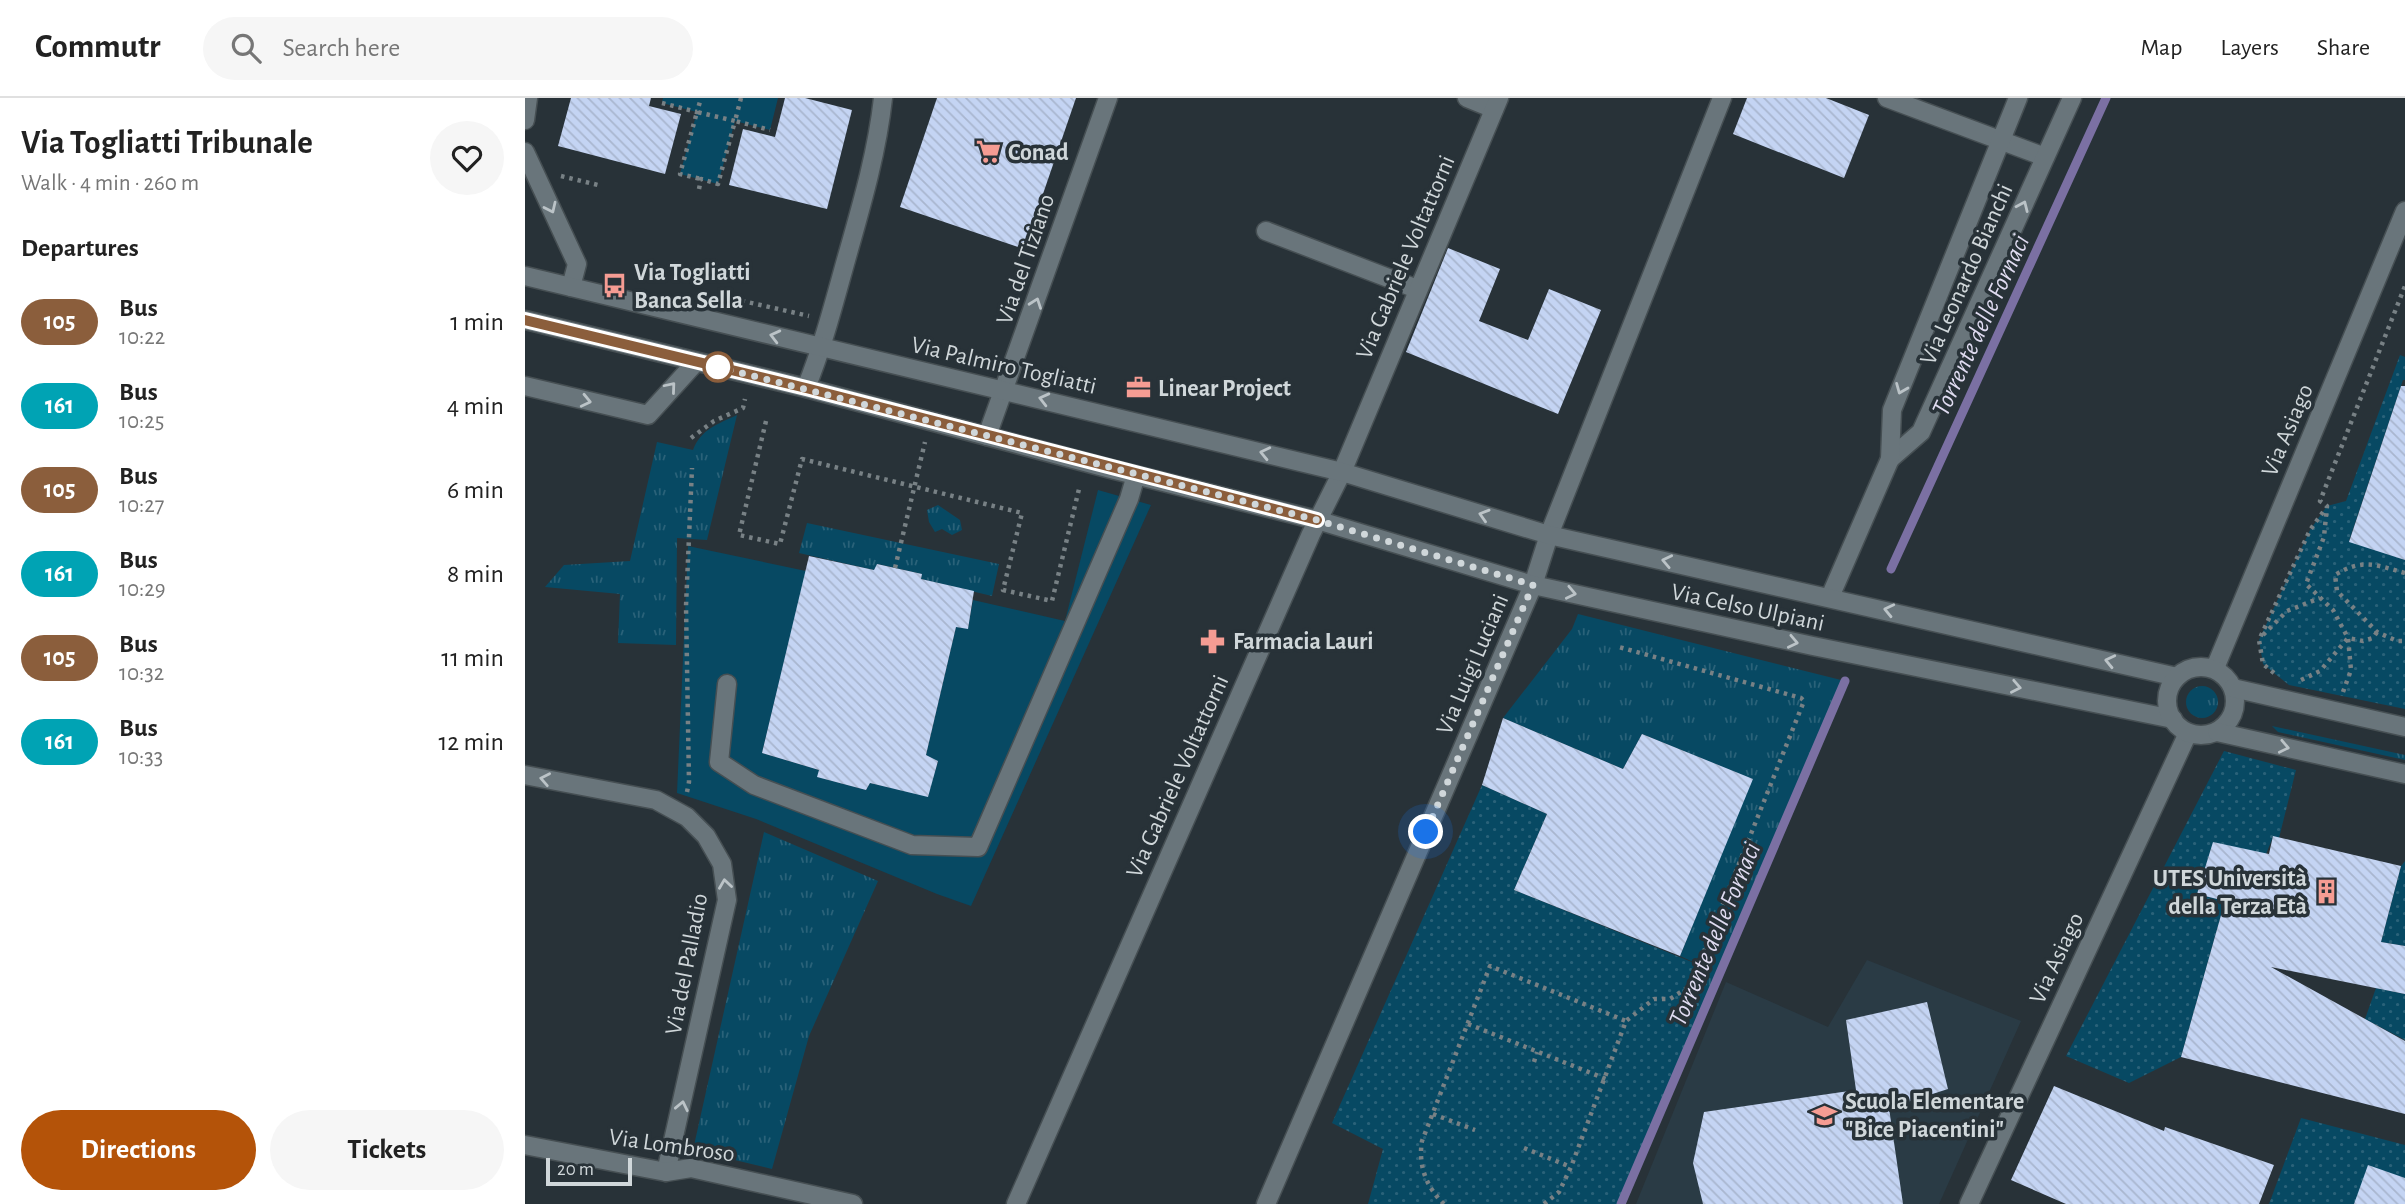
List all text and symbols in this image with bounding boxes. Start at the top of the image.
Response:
search box [203,17,693,80]
icon: search [227,29,265,67]
text: Commutr [35,31,161,64]
text: Search here [283,35,400,61]
text: Map [2140,36,2182,60]
text: Layers [2220,36,2279,60]
text: Share [2317,36,2370,60]
button: heart [430,121,504,195]
text: Via Togliatti Tribunale [21,127,313,160]
supermarket icon: Conad [974,138,1002,166]
place label: Conad [1008,141,1069,165]
street label: Via Gabriele Voltattorni [1352,152,1460,363]
text: Walk · 4 min · 260 m [21,172,199,195]
street label: Via Leonardo Bianchi [1916,180,2018,368]
street label: Via del Tiziano [992,191,1059,328]
one-way arrow [543,201,557,213]
one-way arrow [2015,201,2029,214]
water label: Torrente delle Fornaci [1928,231,2034,420]
text: Departures [21,235,139,261]
place label: Via Togliatti Banca Sella [634,261,751,313]
bus stop icon: Via Togliatti Banca Sella [600,272,628,300]
text: Bus [119,295,158,321]
one-way arrow [1028,298,1042,310]
text: 1 min [450,309,504,335]
text: 105 [44,310,75,334]
text: 10:22 [119,326,165,349]
one-way arrow [769,330,781,345]
street label: Via Palmiro Togliatti [909,333,1099,399]
unlabelled marker [703,352,733,382]
office icon: Linear Project [1124,374,1152,402]
place label: Linear Project [1158,377,1291,401]
text: Bus [119,379,158,405]
street label: Via Asiago [2258,381,2318,480]
one-way arrow [1895,382,1909,394]
one-way arrow [663,383,675,396]
text: 4 min [447,393,504,419]
one-way arrow [580,393,592,407]
one-way arrow [1039,393,1051,407]
text: 161 [45,394,74,418]
text: 10:25 [119,410,164,433]
one-way arrow [1260,447,1272,461]
text: Bus [119,463,158,489]
text: 6 min [447,477,504,503]
text: 105 [44,478,75,502]
text: 10:27 [119,494,164,517]
one-way arrow [1478,509,1490,524]
text: Bus [119,547,158,573]
one-way arrow [1661,555,1673,569]
text: 8 min [447,561,504,587]
text: 161 [45,562,74,586]
text: 10:29 [119,578,166,601]
street label: Via Celso Ulpiani [1669,580,1827,636]
one-way arrow [1565,585,1577,599]
street label: Via Luigi Luciani [1433,591,1513,738]
one-way arrow [1883,604,1895,619]
pharmacy icon: Farmacia Lauri [1199,627,1227,655]
place label: Farmacia Lauri [1233,630,1374,654]
text: Bus [119,631,158,657]
one-way arrow [1787,634,1799,648]
text: 11 min [441,645,504,671]
text: 105 [44,646,75,670]
one-way arrow [2104,655,2116,670]
text: 10:32 [119,662,164,685]
street label: Via Gabriele Voltattorni [1122,672,1233,881]
one-way arrow [2010,679,2022,694]
text: Bus [119,715,158,741]
text: 12 min [438,729,504,755]
text: 161 [45,730,74,754]
one-way arrow [2277,739,2289,753]
text: 10:33 [119,746,163,769]
one-way arrow [539,772,551,787]
your location [1408,814,1443,849]
water label: Torrente delle Fornaci [1665,838,1765,1030]
place label: UTES Università della Terza Età [2153,867,2307,919]
one-way arrow [718,878,733,890]
building icon: UTES Università della Terza Età [2313,878,2341,906]
street label: Via del Palladio [661,891,712,1037]
street label: Via Asiago [2025,909,2088,1008]
place label: Scuola Elementare "Bice Piacentini" [1845,1090,2024,1142]
one-way arrow [674,1100,688,1112]
school or university icon: Scuola Elementare "Bice Piacentini" [1811,1101,1839,1129]
button: Directions [21,1110,256,1190]
button: Tickets [270,1110,504,1190]
street label: Via Lombroso [607,1125,736,1167]
scale bar [546,1155,632,1187]
text: 20 m [557,1160,594,1179]

